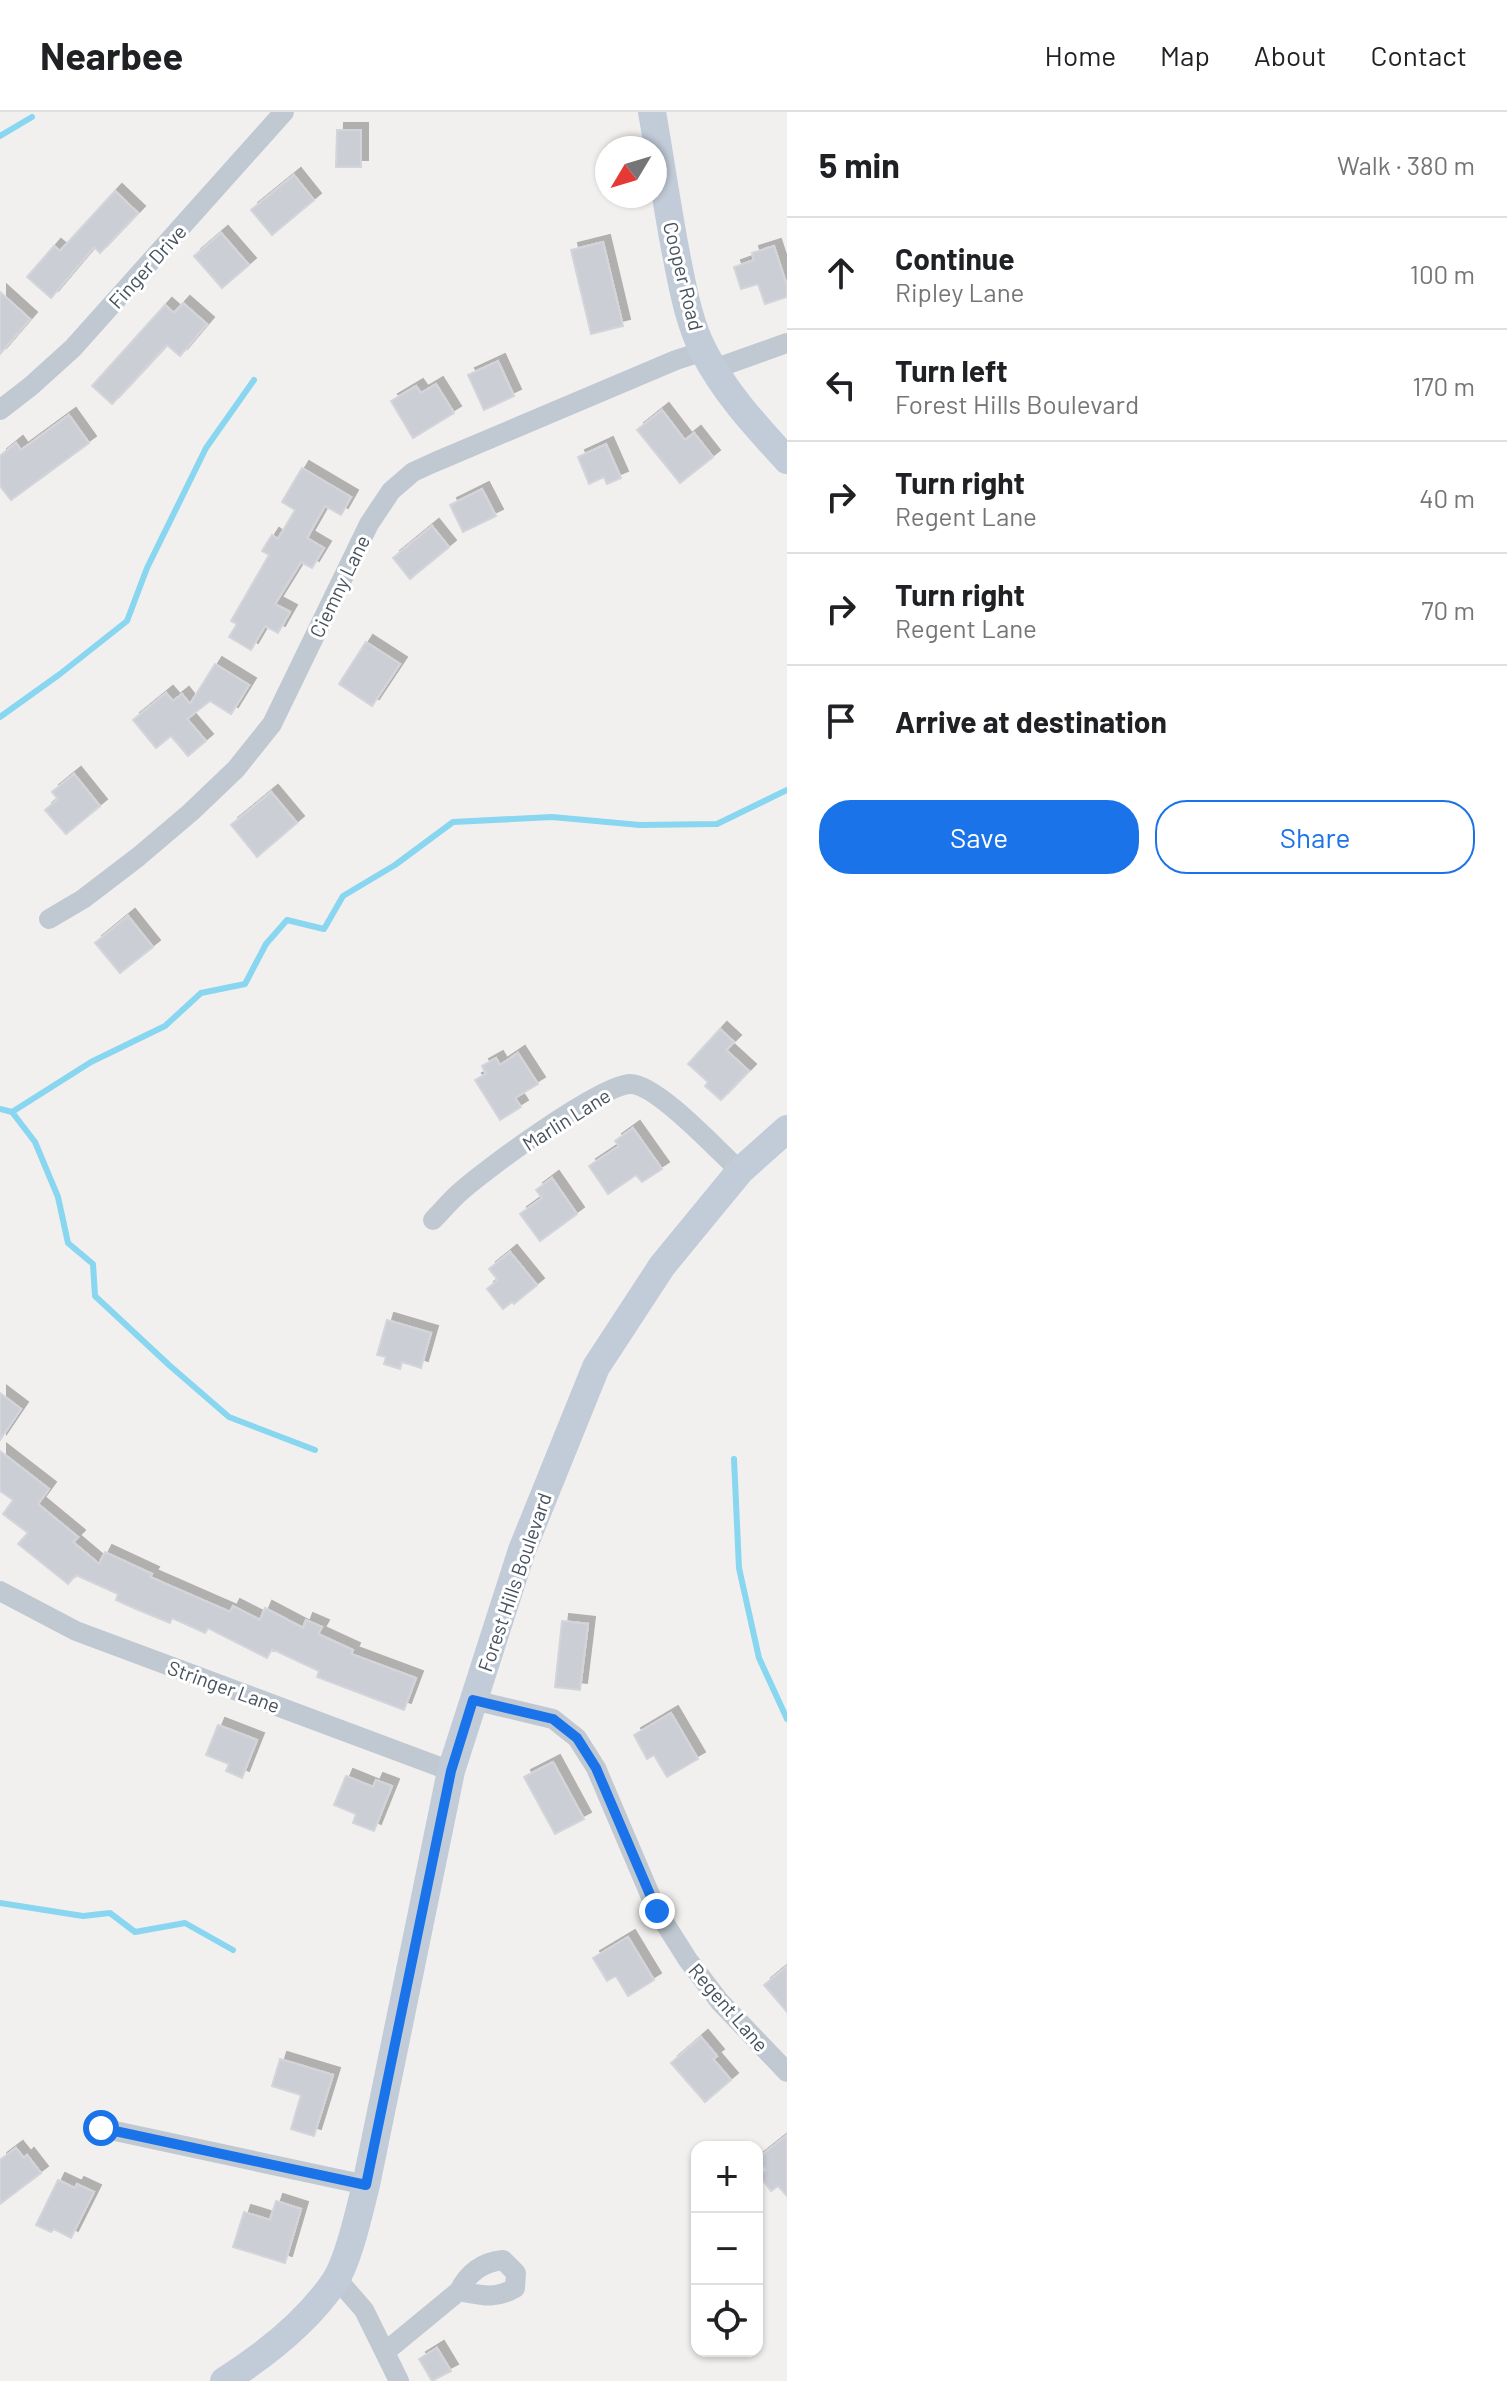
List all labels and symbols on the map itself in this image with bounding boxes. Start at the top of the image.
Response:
north arrow [595,136,667,208]
street label: Finger Drive [103,219,191,313]
street label: Cooper Road [659,219,709,333]
street label: Ciemny Lane [304,531,374,641]
street label: Marlin Lane [518,1083,614,1155]
street label: Forest Hills Boulevard [472,1489,556,1675]
street label: Stringer Lane [165,1655,283,1717]
route end [639,1893,675,1929]
street label: Regent Lane [684,1958,774,2056]
route start [83,2110,119,2146]

